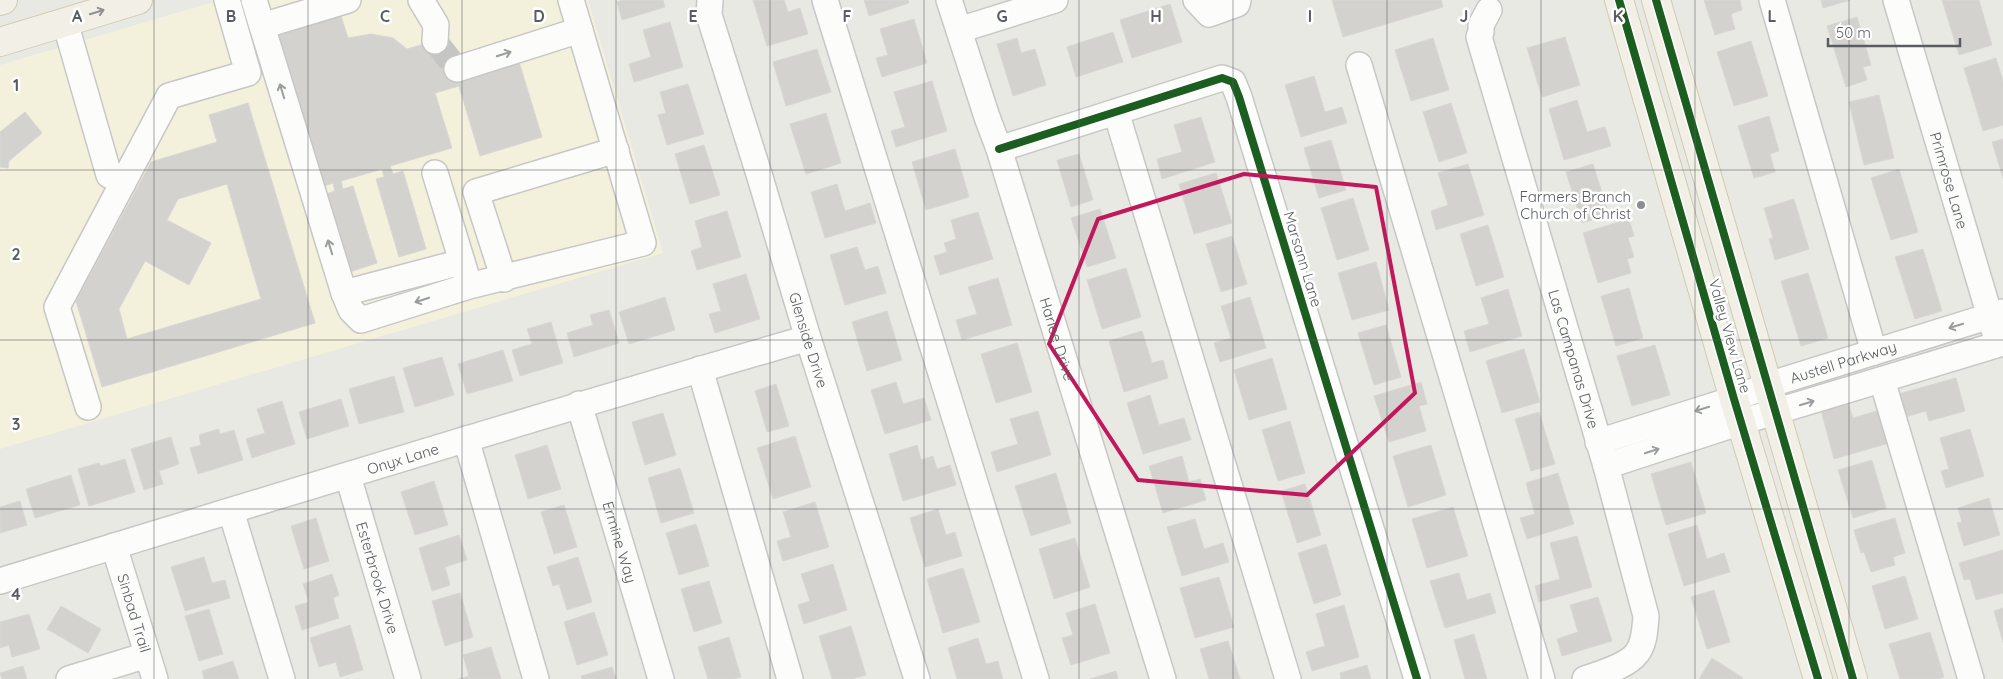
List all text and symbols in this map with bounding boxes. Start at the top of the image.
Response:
text: A [72,6,83,26]
text: B [226,6,236,26]
text: C [380,6,390,26]
text: D [533,6,545,26]
text: E [688,6,698,26]
text: F [843,6,852,26]
text: G [996,6,1008,26]
text: H [1150,6,1162,26]
text: I [1308,6,1312,26]
text: J [1460,6,1468,26]
text: K [1613,6,1623,26]
text: L [1768,6,1777,26]
one-way arrow [89,7,105,17]
scale bar [1828,15,1960,47]
text: 50 m [1836,23,1871,42]
one-way arrow [495,49,511,58]
text: 1 [13,75,19,95]
one-way arrow [277,84,287,100]
street label: Primrose Lane [1926,130,1973,231]
place label: Farmers Branch Church of Christ [1519,187,1631,223]
marker: Farmers Branch Church of Christ [1635,199,1647,211]
street label: Marsann Lane [1279,209,1327,309]
one-way arrow [324,239,334,255]
text: 2 [11,244,21,264]
street label: Valley View Lane [1705,277,1755,395]
street label: Las Campanas Drive [1545,287,1604,431]
street label: Glenside Drive [785,290,833,390]
street label: Harlee Drive [1036,295,1080,383]
one-way arrow [415,296,431,306]
one-way arrow [1949,322,1965,332]
street label: Austell Parkway [1788,336,1899,387]
one-way arrow [1799,397,1815,407]
one-way arrow [1695,405,1711,415]
text: 3 [12,414,20,434]
street label: Onyx Lane [364,438,441,478]
one-way arrow [1644,445,1660,455]
street label: Ermine Way [599,499,641,585]
street label: Esterbrook Drive [353,519,404,636]
street label: Sinbad Trail [114,571,156,655]
text: 4 [11,584,21,604]

